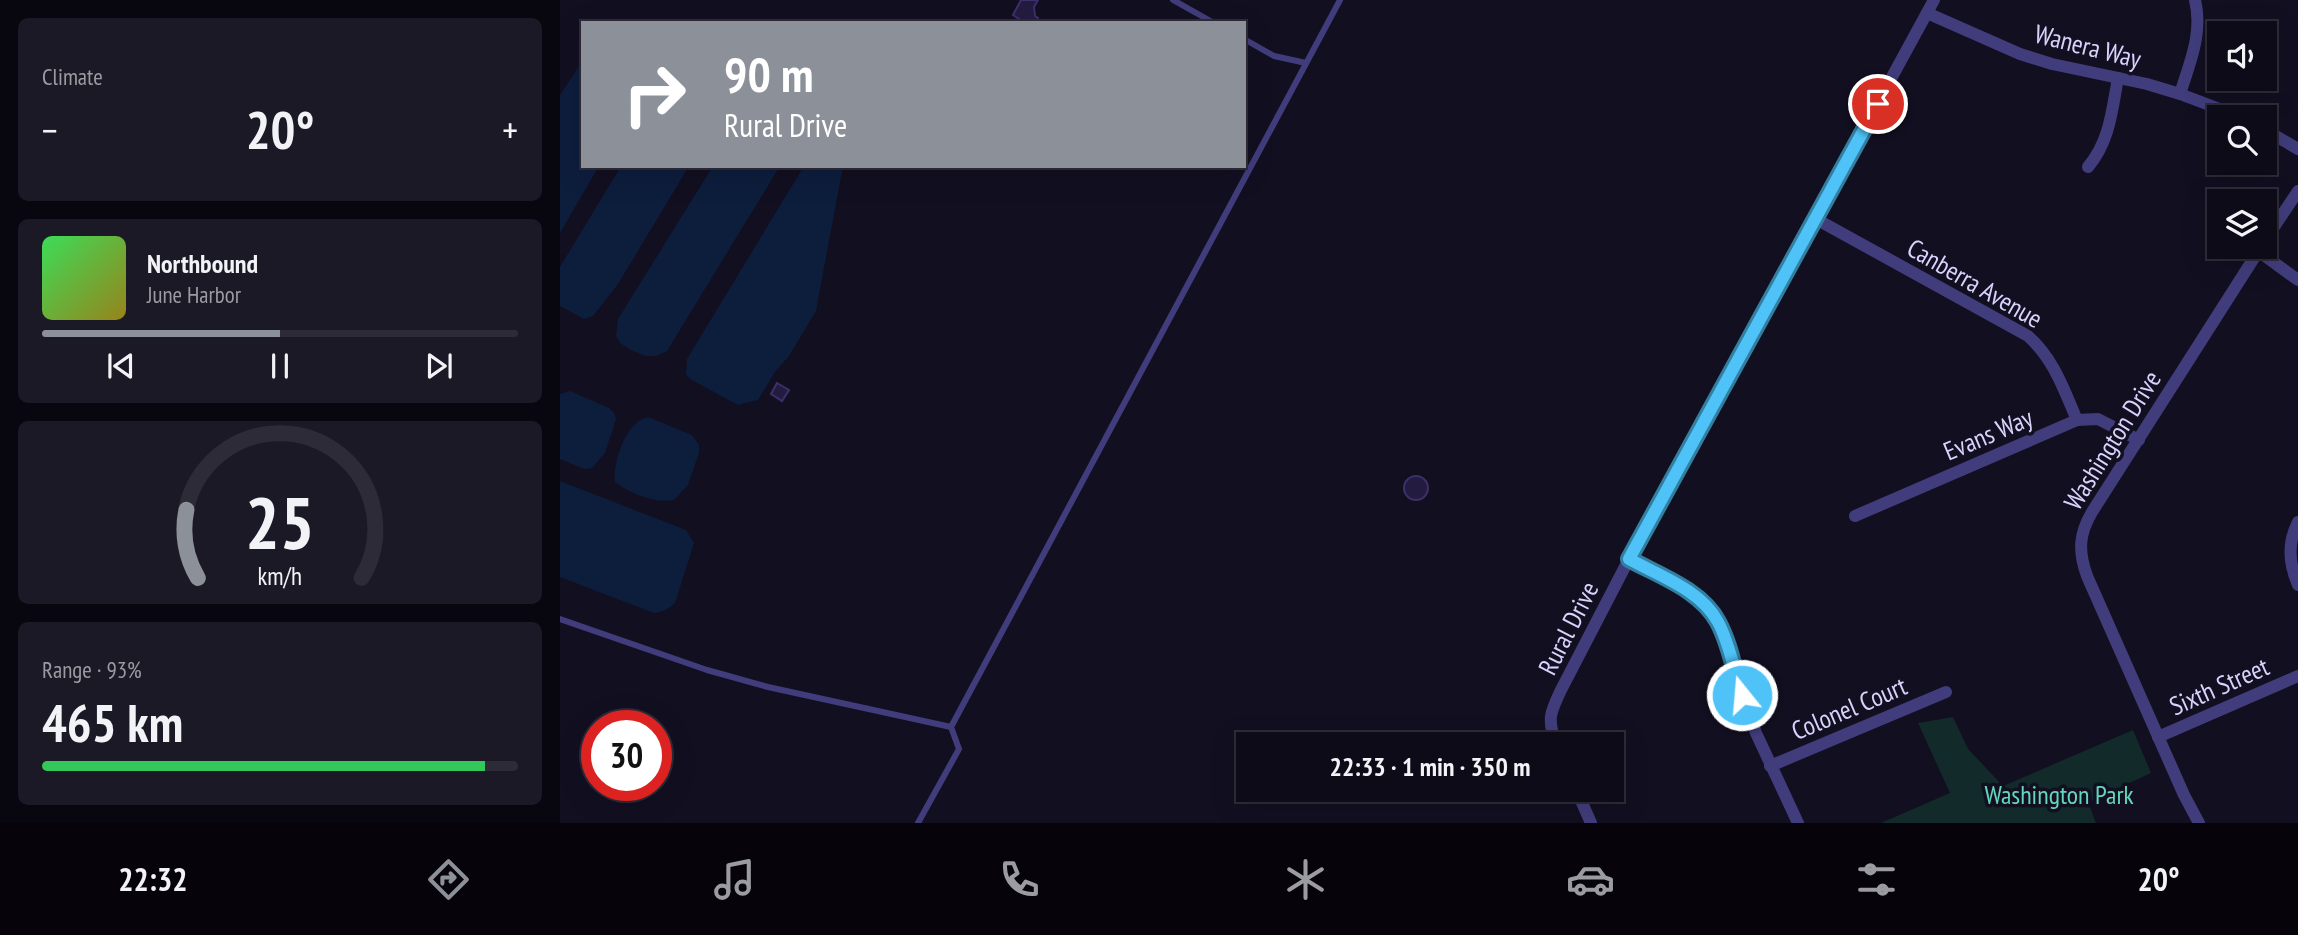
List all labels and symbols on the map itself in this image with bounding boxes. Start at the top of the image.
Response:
street label: Wanera Way [2031,17,2145,75]
pin [1848,74,1908,134]
street label: Canberra Avenue [1902,231,2048,335]
street label: Washington Drive [2056,364,2168,516]
street label: Evans Way [1938,400,2038,467]
street label: Rural Drive [1531,576,1605,680]
street label: Sixth Street [2164,649,2274,723]
position arrow [1705,658,1779,732]
street label: Colonel Court [1786,669,1912,747]
speed limit sign: 30 [581,710,672,801]
park label: Washington Park [1984,778,2134,811]

